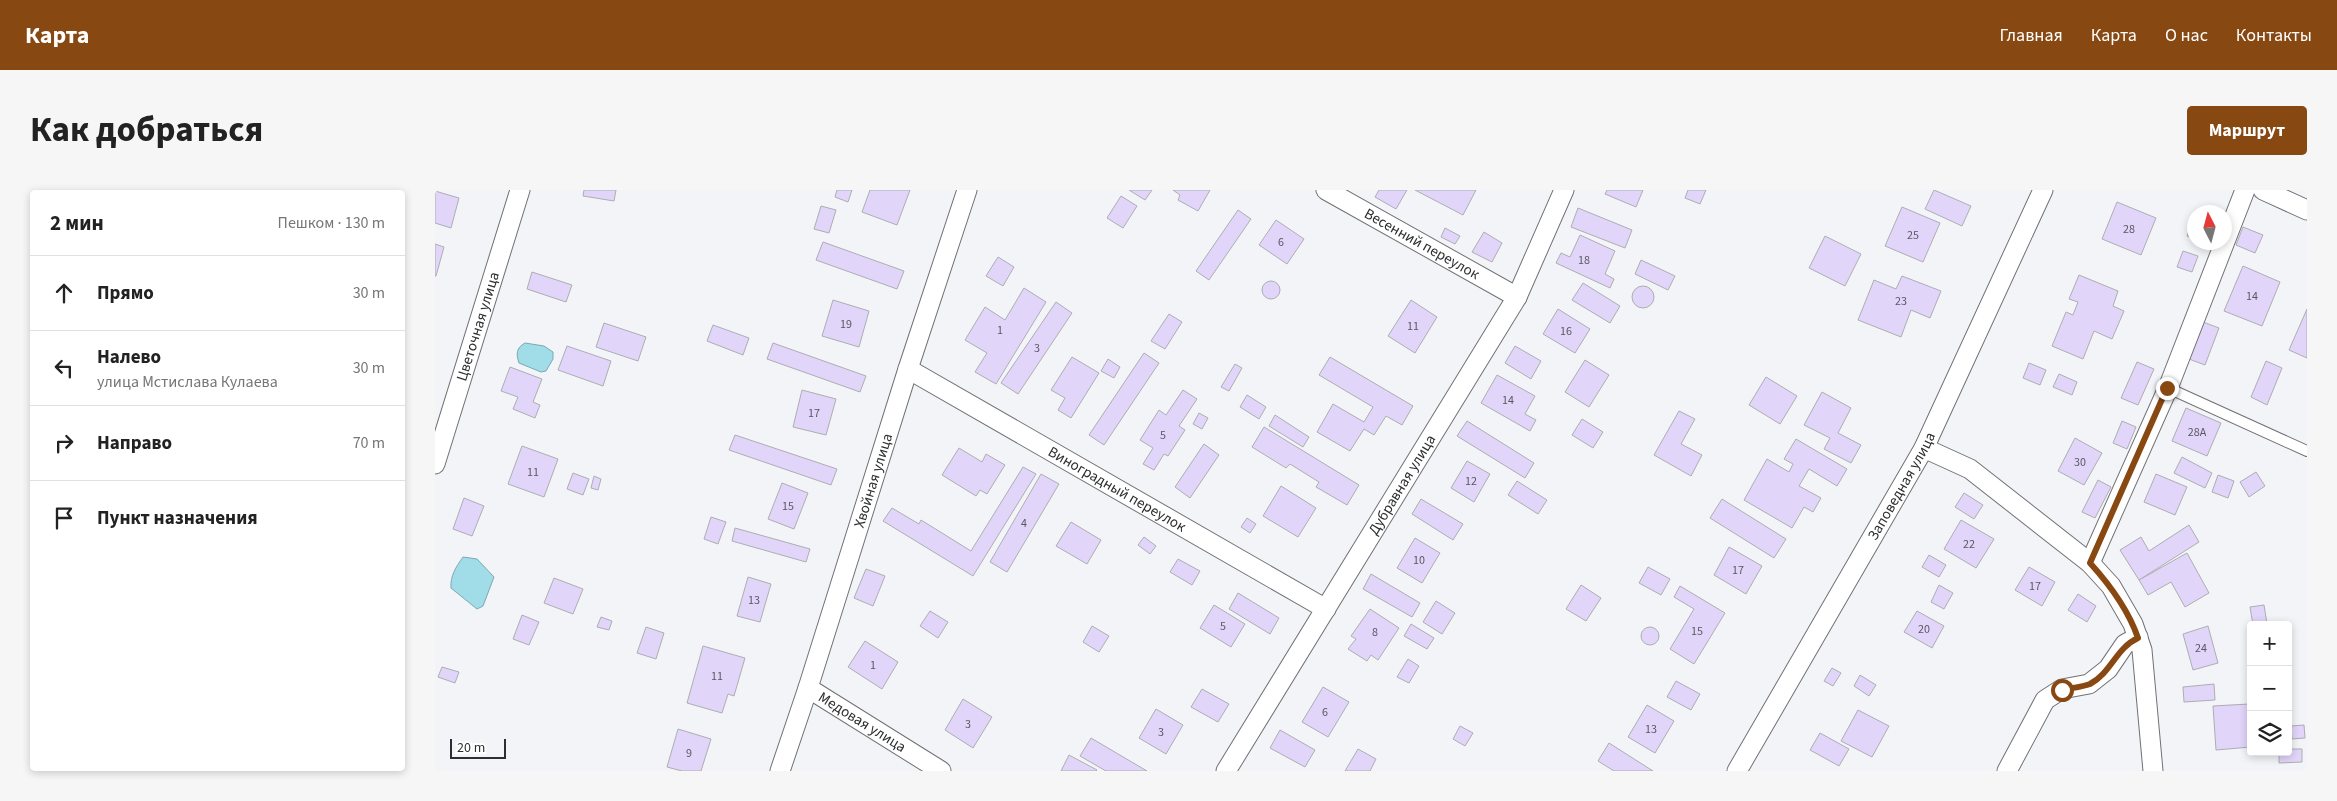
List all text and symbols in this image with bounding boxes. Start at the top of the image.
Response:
text: Карта [25,18,89,53]
text: Главная [2000,23,2063,48]
text: Карта [2091,23,2137,48]
text: О нас [2165,23,2208,48]
text: Контакты [2236,23,2312,48]
text: Как добраться [30,105,263,155]
button: Маршрут [2187,106,2307,155]
street label: Весенний переулок [1360,203,1484,285]
north arrow [2187,205,2232,250]
text: 2 мин [50,208,104,238]
text: Пешком · 130 m [278,212,385,234]
house number: 28 [2123,221,2135,238]
house number: 25 [1907,227,1919,244]
house number: 6 [1278,234,1284,251]
house number: 18 [1578,252,1590,269]
street label: Цветочная улица [451,269,505,384]
icon: ahead [50,279,78,307]
text: Прямо [97,280,154,307]
text: 30 m [353,282,385,304]
house number: 14 [2246,288,2258,305]
house number: 23 [1895,293,1907,310]
house number: 19 [840,316,852,333]
house number: 11 [1407,318,1419,335]
house number: 1 [997,322,1003,339]
house number: 16 [1560,323,1572,340]
house number: 3 [1034,340,1040,357]
text: Налево [97,344,161,371]
icon: left [50,354,78,382]
text: 30 m [353,357,385,379]
text: улица Мстислава Кулаева [97,371,278,393]
route end [2156,377,2179,400]
house number: 14 [1502,392,1514,409]
house number: 17 [808,405,820,422]
house number: 28А [2188,424,2207,441]
house number: 5 [1160,427,1166,444]
icon: right [50,429,78,457]
street label: Заповедная улица [1863,429,1941,544]
text: Направо [97,430,172,457]
street label: Хвойная улица [849,431,898,531]
street label: Дубравная улица [1363,431,1441,539]
text: 70 m [353,432,385,454]
street label: Виноградный переулок [1044,442,1190,538]
house number: 30 [2074,454,2086,471]
house number: 11 [527,464,539,481]
house number: 12 [1465,473,1477,490]
house number: 15 [782,498,794,515]
icon: arrive [50,504,78,532]
text: Пункт назначения [97,505,258,532]
house number: 4 [1021,515,1027,532]
house number: 22 [1963,536,1975,553]
house number: 10 [1413,552,1425,569]
house number: 17 [1732,562,1744,579]
house number: 17 [2029,578,2041,595]
house number: 13 [748,592,760,609]
house number: 5 [1220,618,1226,635]
house number: 20 [1918,621,1930,638]
map controls [2247,621,2292,756]
button: + [2247,621,2292,666]
house number: 15 [1691,623,1703,640]
house number: 8 [1372,624,1378,641]
house number: 24 [2195,640,2207,657]
house number: 1 [870,657,876,674]
button: − [2247,666,2292,711]
house number: 11 [711,668,723,685]
route start [2051,679,2074,702]
street label: Медовая улица [814,687,910,758]
house number: 6 [1322,704,1328,721]
button: layers [2247,711,2292,756]
house number: 3 [965,716,971,733]
house number: 13 [1645,721,1657,738]
house number: 3 [1158,724,1164,741]
scale bar [450,736,506,759]
text: 20 m [457,738,485,758]
house number: 9 [686,745,692,762]

